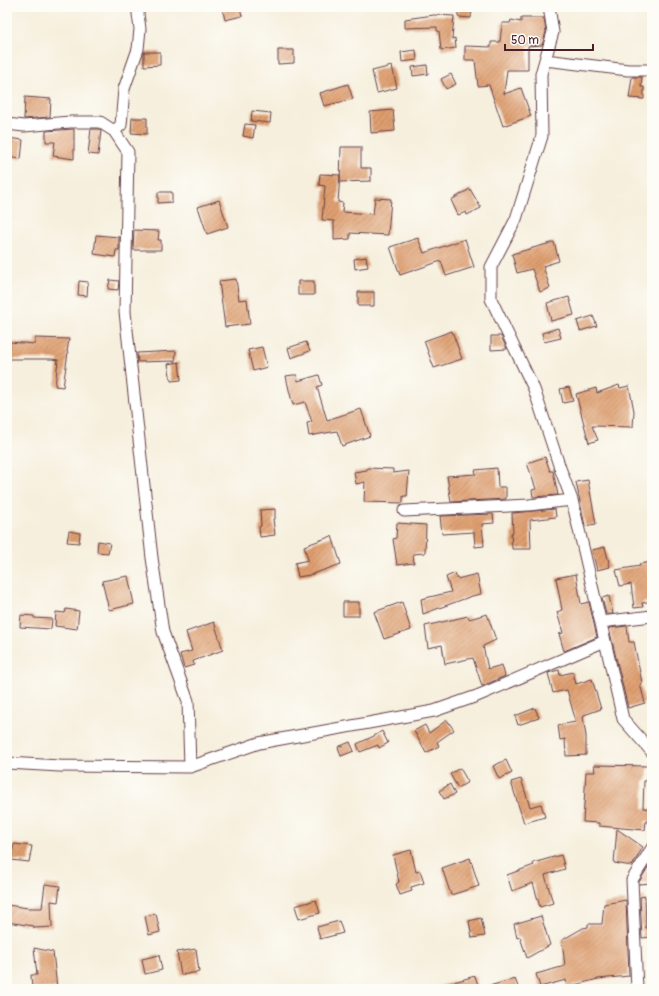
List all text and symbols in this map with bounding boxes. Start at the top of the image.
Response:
scale bar [505,26,593,52]
text: 50 m [511,33,539,48]

